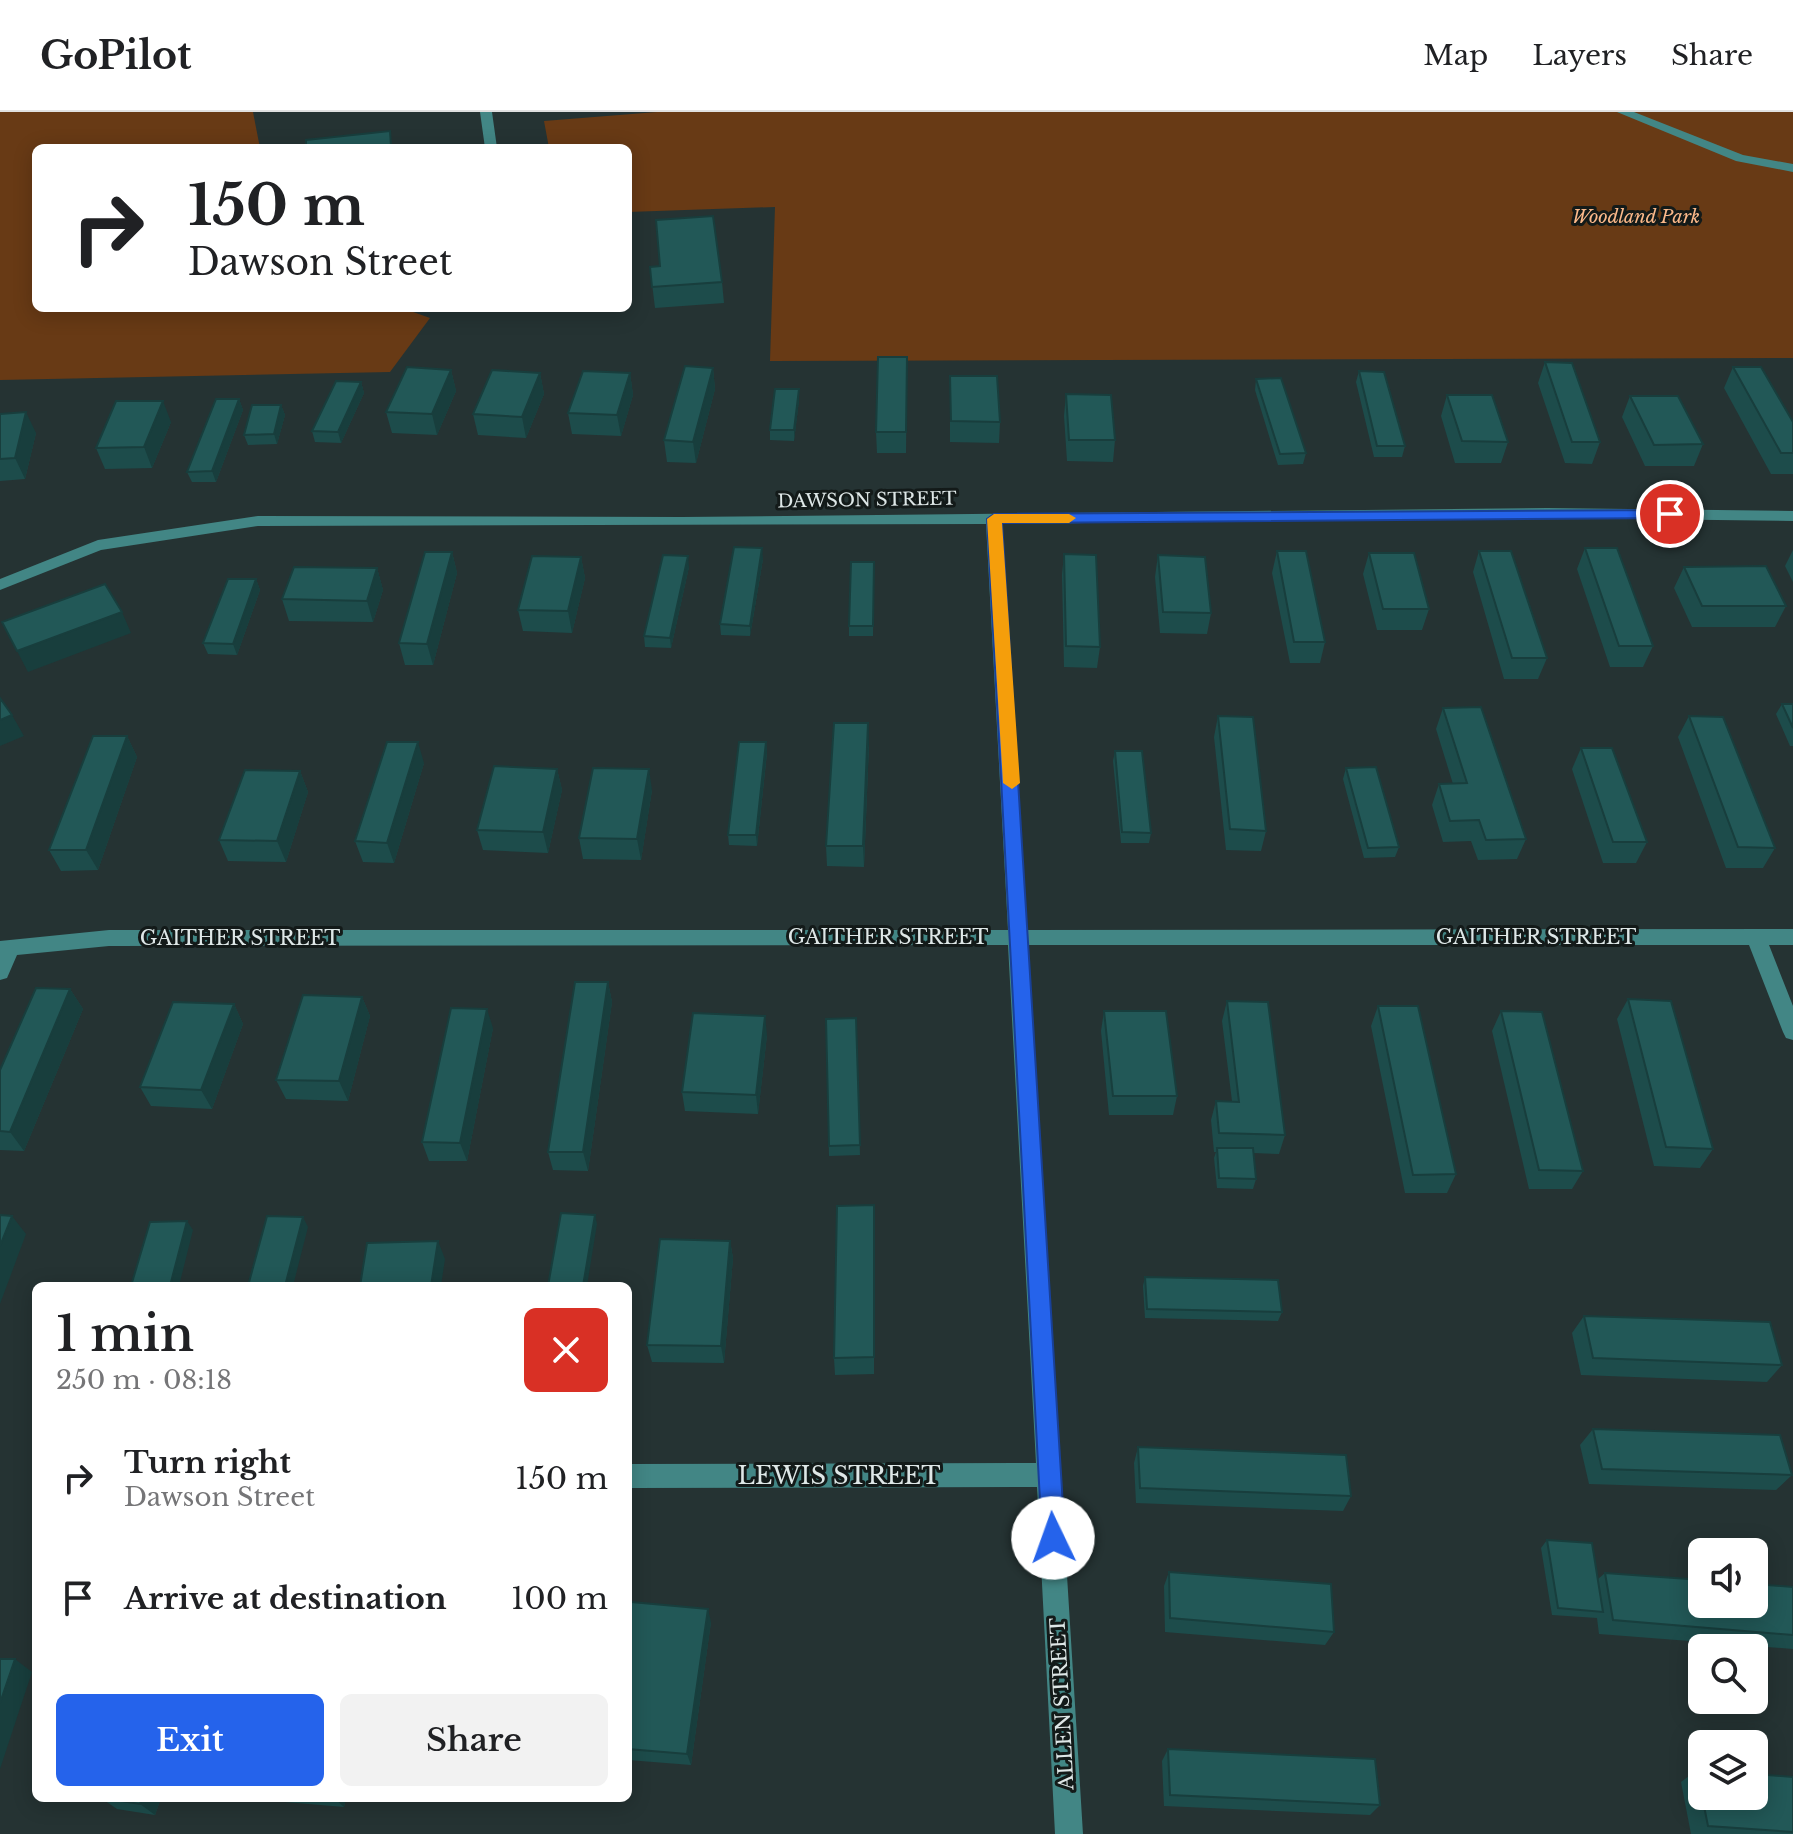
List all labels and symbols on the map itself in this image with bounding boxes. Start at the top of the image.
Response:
park label: Woodland Park [1572,206,1700,228]
pin [1636,480,1704,548]
street label: DAWSON STREET [777,487,957,513]
street label: GAITHER STREET [788,925,988,949]
street label: GAITHER STREET [1436,925,1636,949]
street label: GAITHER STREET [140,926,340,950]
street label: LEWIS STREET [737,1461,941,1490]
position arrow [1011,1496,1095,1580]
street label: ALLEN STREET [1046,1617,1079,1792]

